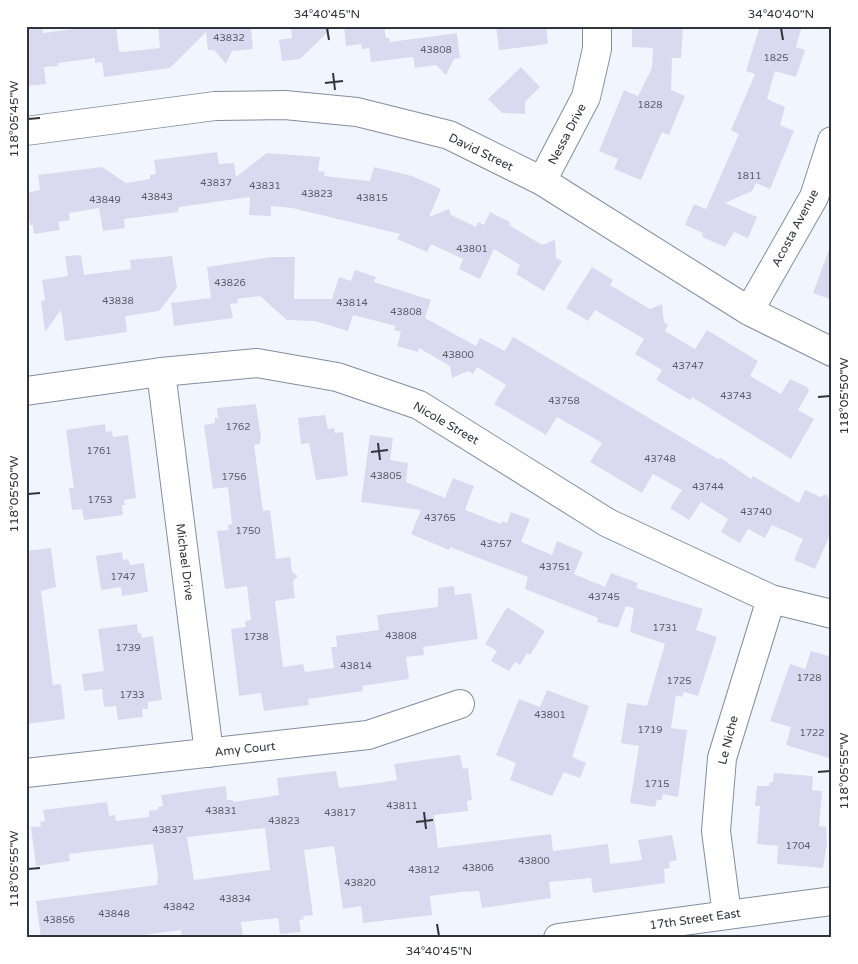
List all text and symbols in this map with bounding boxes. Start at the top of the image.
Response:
text: 34°40'45"N [294,7,360,21]
text: 34°40'40"N [748,7,814,21]
house number: 43832 [213,32,245,44]
house number: 43808 [420,44,452,56]
house number: 1825 [763,52,789,64]
text: 118°05'45"W [7,80,21,158]
house number: 1828 [637,99,663,111]
street label: Nessa Drive [545,101,589,167]
street label: David Street [447,130,516,174]
house number: 1811 [736,170,762,182]
house number: 43837 [200,177,232,189]
house number: 43831 [249,180,281,192]
street label: Acosta Avenue [769,187,821,269]
house number: 43823 [301,188,333,200]
house number: 43843 [141,191,173,203]
house number: 43815 [356,192,388,204]
house number: 43849 [89,194,121,206]
house number: 43801 [456,243,488,255]
house number: 43826 [214,277,246,289]
house number: 43838 [102,295,134,307]
house number: 43814 [336,297,368,309]
house number: 43808 [390,306,422,318]
house number: 43800 [442,349,474,361]
text: 118°05'50"W [837,357,851,435]
house number: 43747 [672,360,704,372]
house number: 43743 [720,390,752,402]
house number: 43758 [548,395,580,407]
street label: Nicole Street [411,399,482,448]
house number: 1762 [225,421,251,433]
house number: 1761 [86,445,112,457]
house number: 43748 [644,453,676,465]
text: 118°05'50"W [7,455,21,533]
house number: 43805 [370,470,402,482]
house number: 1756 [221,471,247,483]
house number: 43744 [692,481,724,493]
house number: 1753 [87,494,113,506]
house number: 43740 [740,506,772,518]
house number: 43765 [424,512,456,524]
street label: Michael Drive [173,523,197,601]
house number: 1750 [235,525,261,537]
house number: 43757 [480,538,512,550]
house number: 43751 [539,561,571,573]
house number: 1747 [110,571,136,583]
house number: 43745 [588,591,620,603]
house number: 1731 [652,622,678,634]
house number: 43808 [385,630,417,642]
house number: 1738 [243,631,269,643]
house number: 1739 [115,642,141,654]
house number: 43814 [340,660,372,672]
house number: 1728 [796,672,822,684]
house number: 1725 [666,675,692,687]
house number: 1733 [119,689,145,701]
house number: 43801 [534,709,566,721]
street label: Le Niche [715,714,741,766]
house number: 1719 [637,724,663,736]
house number: 1722 [799,727,825,739]
text: 118°05'55"W [837,732,851,810]
street label: Amy Court [214,739,277,759]
house number: 1715 [644,778,670,790]
house number: 43811 [386,800,418,812]
house number: 43831 [205,805,237,817]
house number: 43817 [324,807,356,819]
house number: 43823 [268,815,300,827]
house number: 43837 [152,824,184,836]
text: 118°05'55"W [7,830,21,908]
house number: 1704 [785,840,811,852]
house number: 43800 [518,855,550,867]
house number: 43806 [462,862,494,874]
house number: 43812 [408,864,440,876]
house number: 43820 [344,877,376,889]
house number: 43834 [219,893,251,905]
house number: 43842 [163,901,195,913]
street label: 17th Street East [648,906,742,932]
house number: 43848 [98,908,130,920]
house number: 43856 [43,914,75,926]
text: 34°40'45"N [406,944,472,958]

